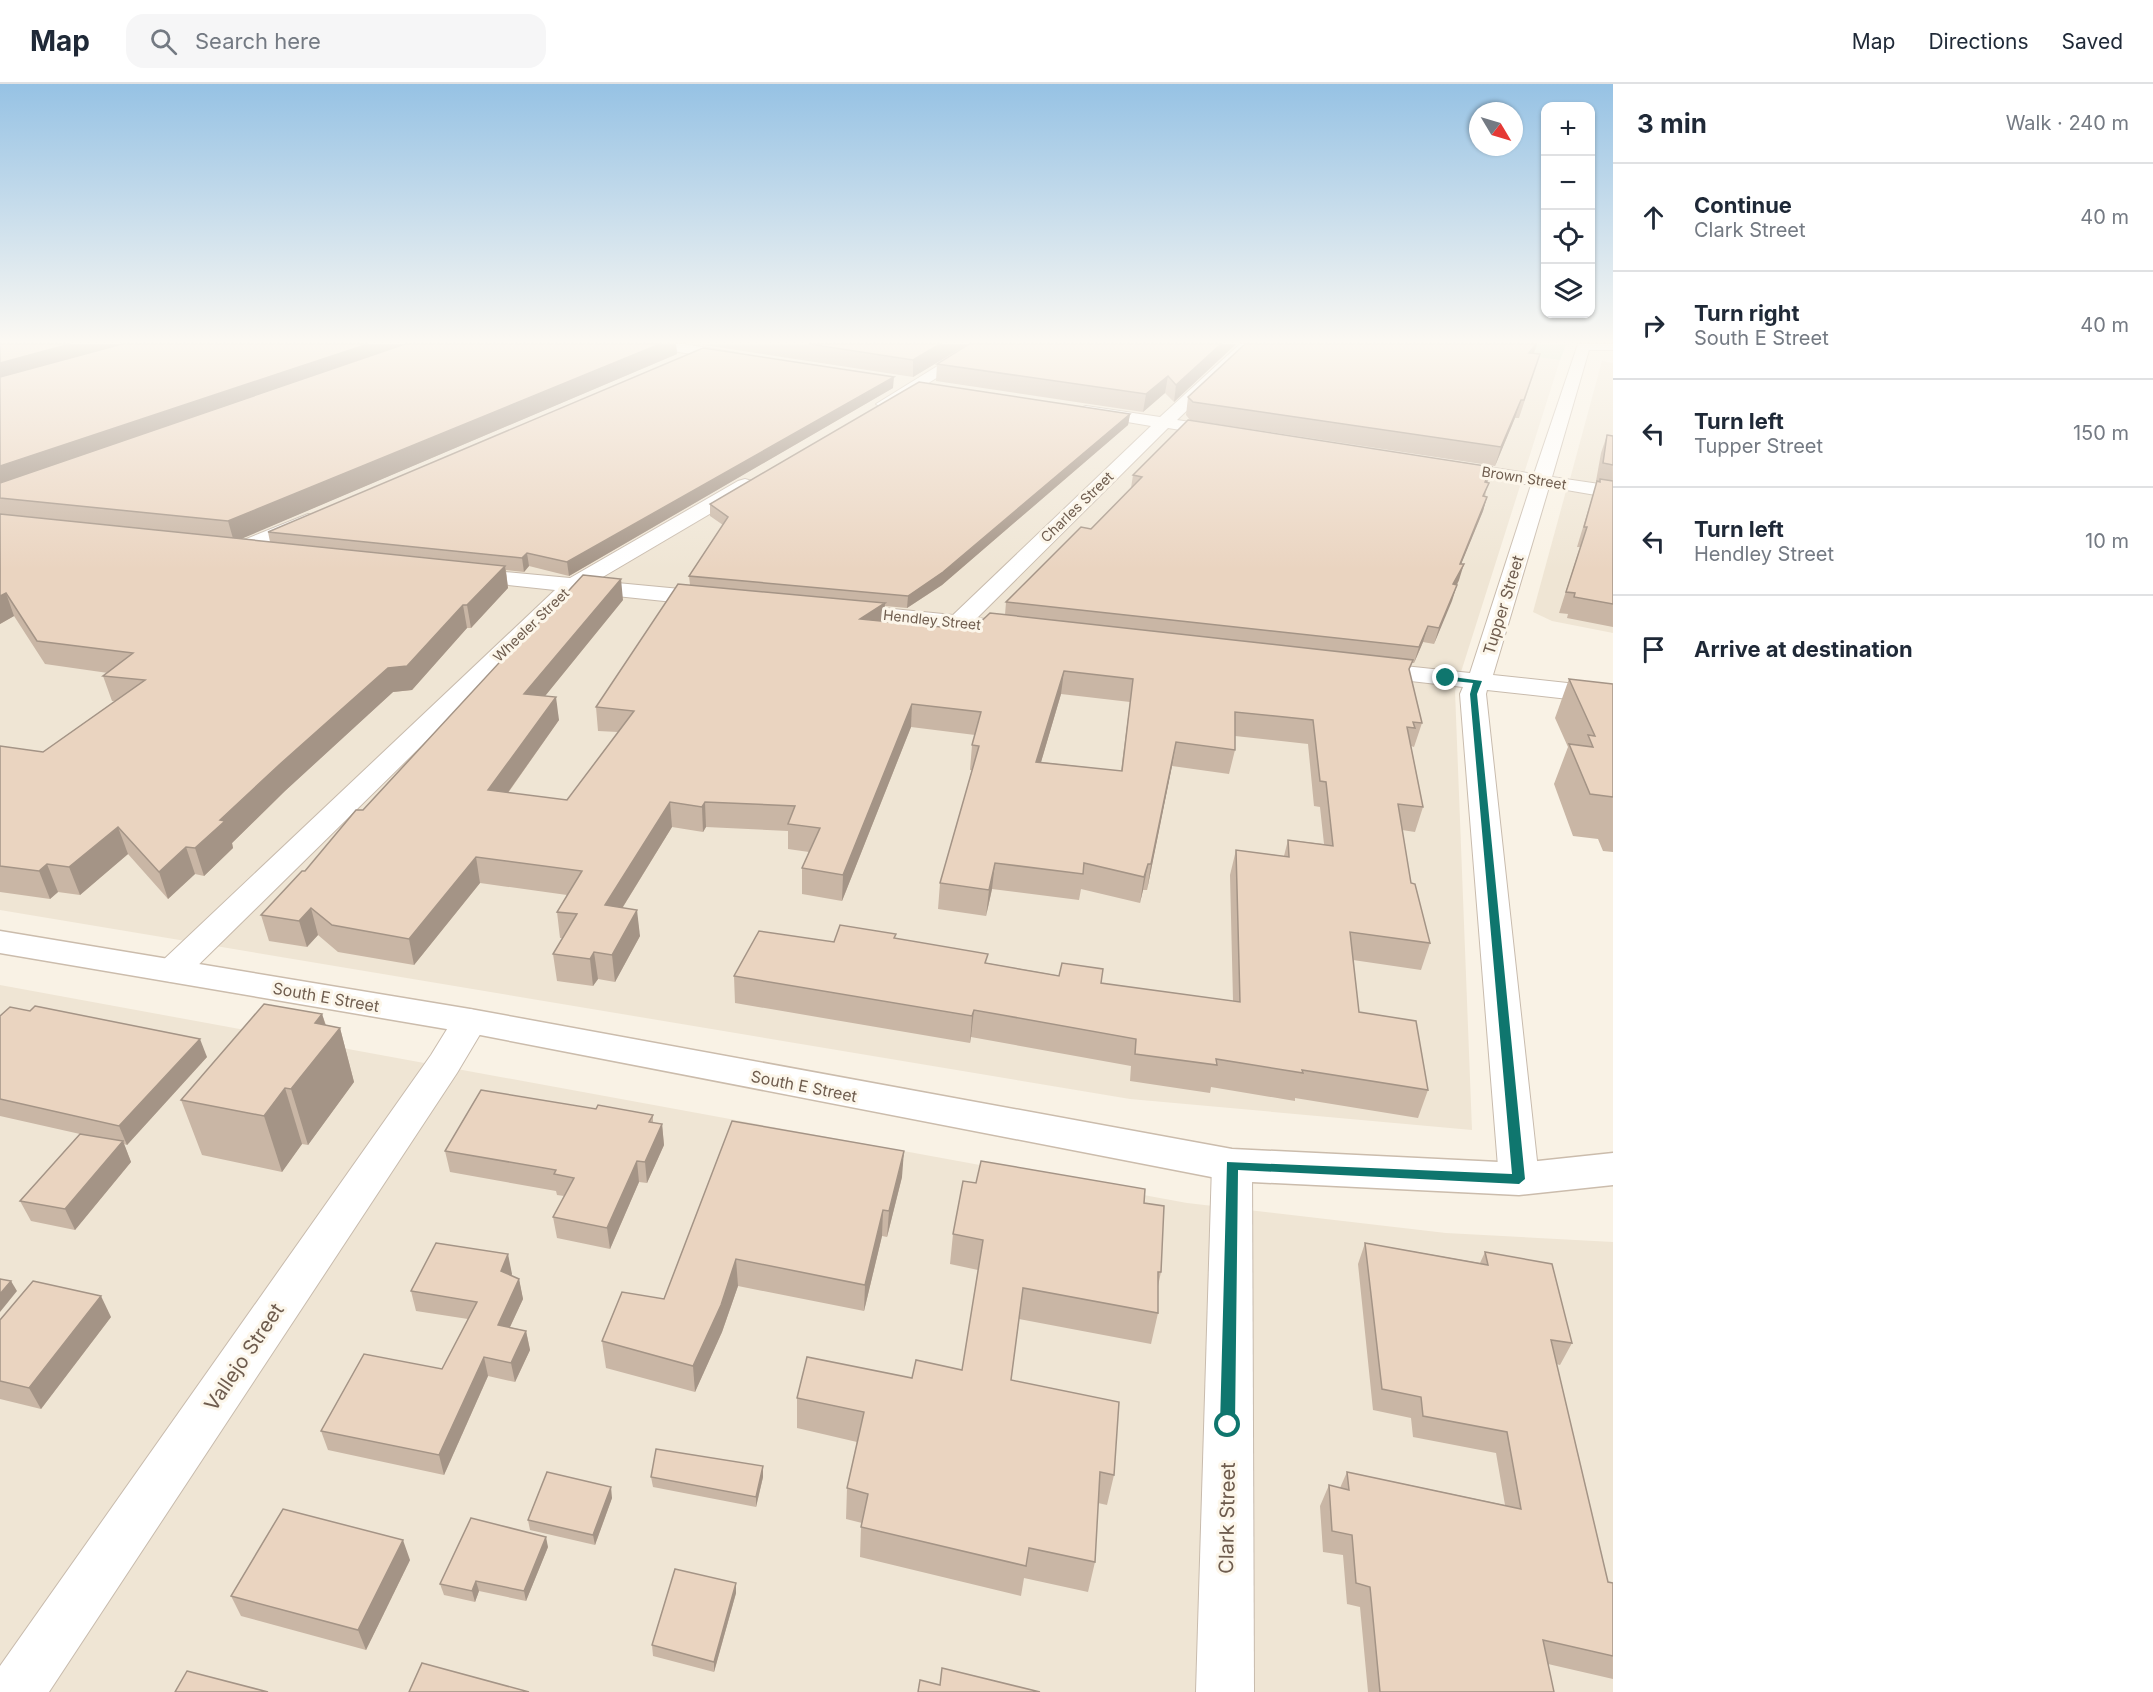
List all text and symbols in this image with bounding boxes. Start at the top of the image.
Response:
search box [126,14,546,68]
text: Map [30,24,90,58]
icon: search [147,25,180,58]
text: Search here [195,28,321,54]
text: Map [1852,29,1895,54]
text: Directions [1928,29,2029,54]
text: Saved [2062,29,2123,54]
north arrow [1469,102,1523,156]
map controls [1541,102,1595,318]
button: + [1541,102,1595,156]
text: 3 min [1637,108,1707,139]
text: Walk · 240 m [2006,111,2129,135]
button: − [1541,156,1595,210]
text: Continue [1694,192,1792,218]
icon: ahead [1637,201,1670,234]
text: 40 m [2080,205,2129,229]
button: locate [1541,210,1595,264]
text: Clark Street [1694,218,1806,242]
button: layers [1541,264,1595,318]
text: Turn right [1694,300,1800,326]
icon: right [1637,309,1670,342]
text: 40 m [2080,313,2129,337]
text: South E Street [1694,326,1829,350]
text: Turn left [1694,408,1784,434]
icon: left [1637,417,1670,450]
text: 150 m [2073,421,2129,445]
text: Tupper Street [1694,434,1823,458]
street label: Brown Street [1481,462,1568,493]
street label: Charles Street [1037,468,1117,545]
text: Turn left [1694,516,1784,542]
icon: left [1637,525,1670,558]
text: 10 m [2085,529,2129,553]
text: Hendley Street [1694,542,1834,566]
street label: Tupper Street [1478,553,1528,657]
street label: Wheeler Street [489,584,572,665]
street label: Hendley Street [882,606,982,633]
icon: arrive [1637,633,1670,666]
text: Arrive at destination [1694,636,1913,662]
route end [1432,664,1458,690]
street label: South E Street [271,978,381,1016]
street label: South E Street [749,1066,859,1106]
street label: Vallejo Street [199,1298,289,1415]
route start [1214,1411,1240,1437]
street label: Clark Street [1214,1462,1240,1574]

